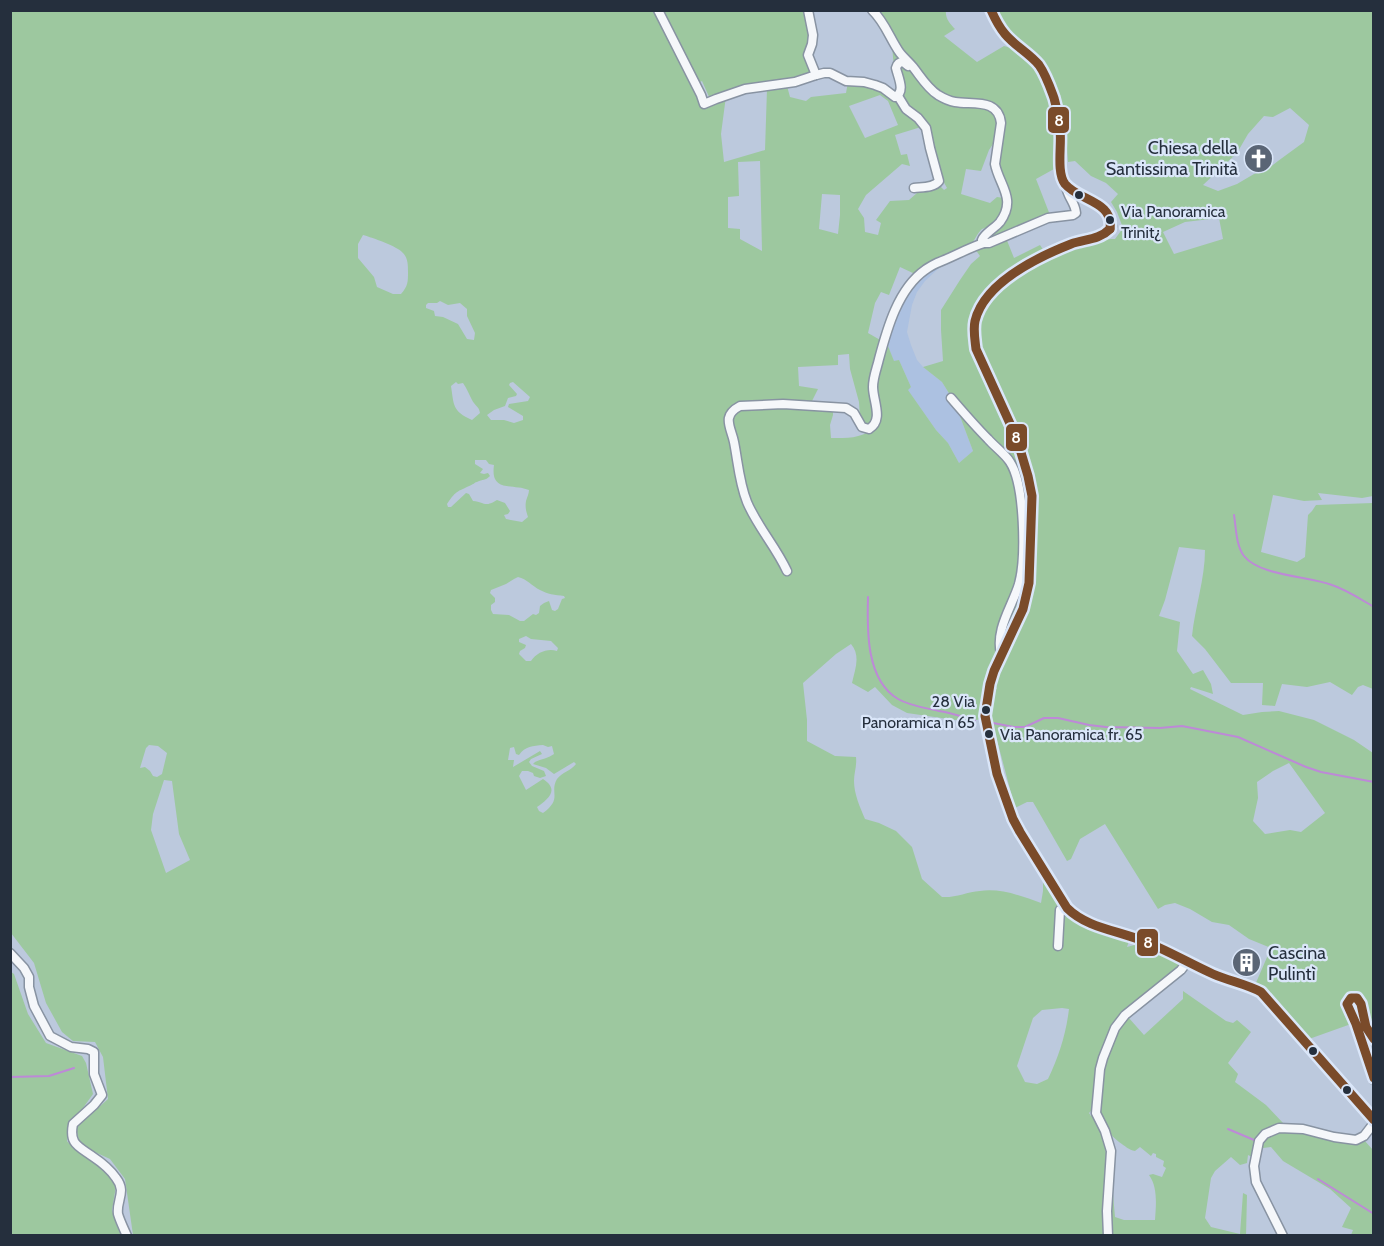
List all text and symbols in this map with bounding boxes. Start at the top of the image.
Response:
line badge: 8 [1047,106,1070,134]
text: 8 [1054,111,1064,130]
place label: Chiesa della Santissima Trinità [1106,137,1238,180]
church icon: Chiesa della Santissima Trinità [1243,142,1275,174]
unlabelled marker [1073,189,1085,201]
place label: Via Panoramica Trinit¿ [1121,202,1226,242]
marker: Via Panoramica Trinit¿ [1104,214,1116,226]
line badge: 8 [1005,423,1028,452]
text: 8 [1011,428,1021,447]
place label: 28 Via Panoramica n 65 [862,692,975,732]
marker: 28 Via Panoramica n 65 [980,704,992,716]
place label: Via Panoramica fr. 65 [1000,725,1143,744]
marker: Via Panoramica fr. 65 [983,728,995,740]
line badge: 8 [1136,928,1159,957]
text: 8 [1143,933,1153,952]
place label: Cascina Pulintì [1268,942,1326,985]
building icon: Cascina Pulintì [1231,947,1263,979]
unlabelled marker [1307,1045,1319,1057]
unlabelled marker [1341,1084,1353,1096]

